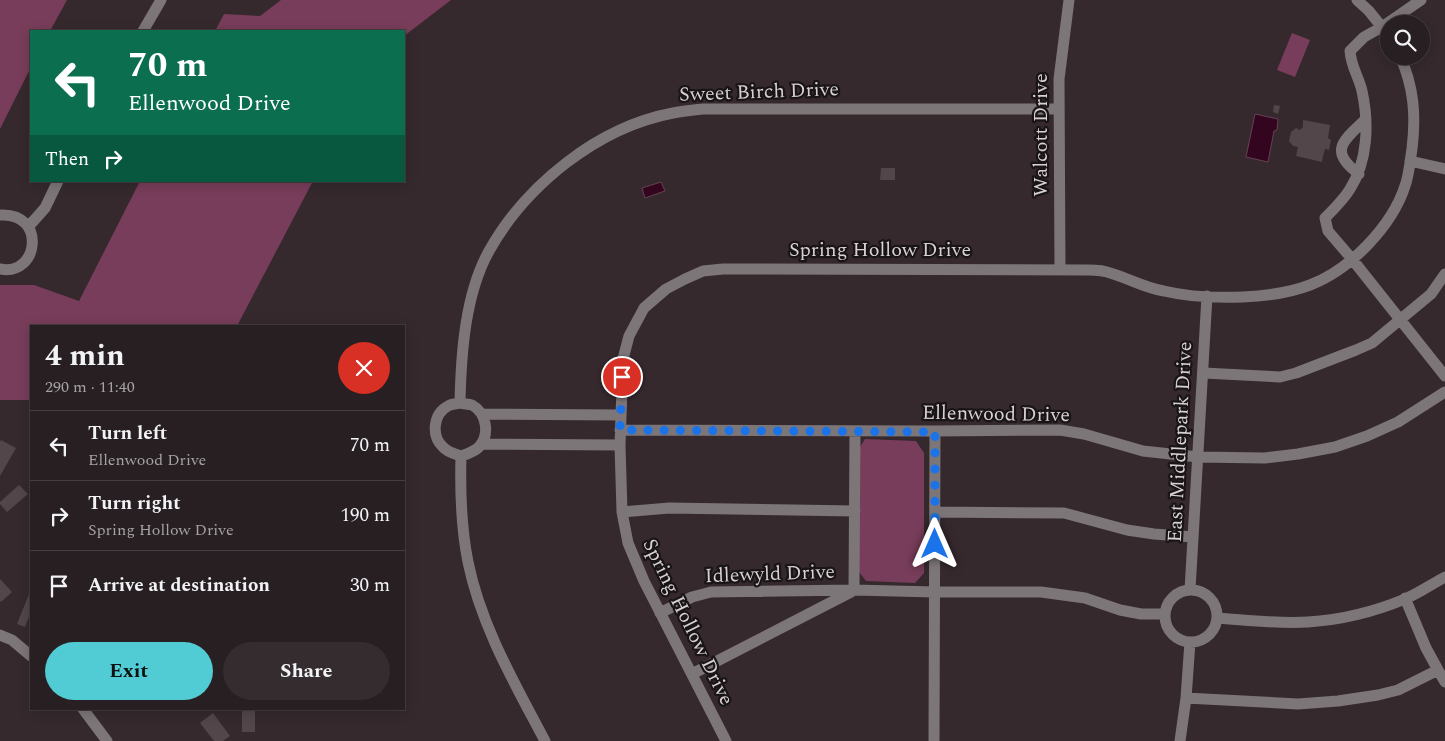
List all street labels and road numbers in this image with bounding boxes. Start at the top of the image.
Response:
street label: Walcott Drive [1026,73,1056,197]
street label: Sweet Birch Drive [678,74,840,110]
street label: Spring Hollow Drive [789,235,971,265]
street label: East Middlepark Drive [1160,341,1200,543]
street label: Ellenwood Drive [922,398,1070,430]
street label: Spring Hollow Drive [635,534,741,710]
street label: Idlewyld Drive [704,557,836,591]

